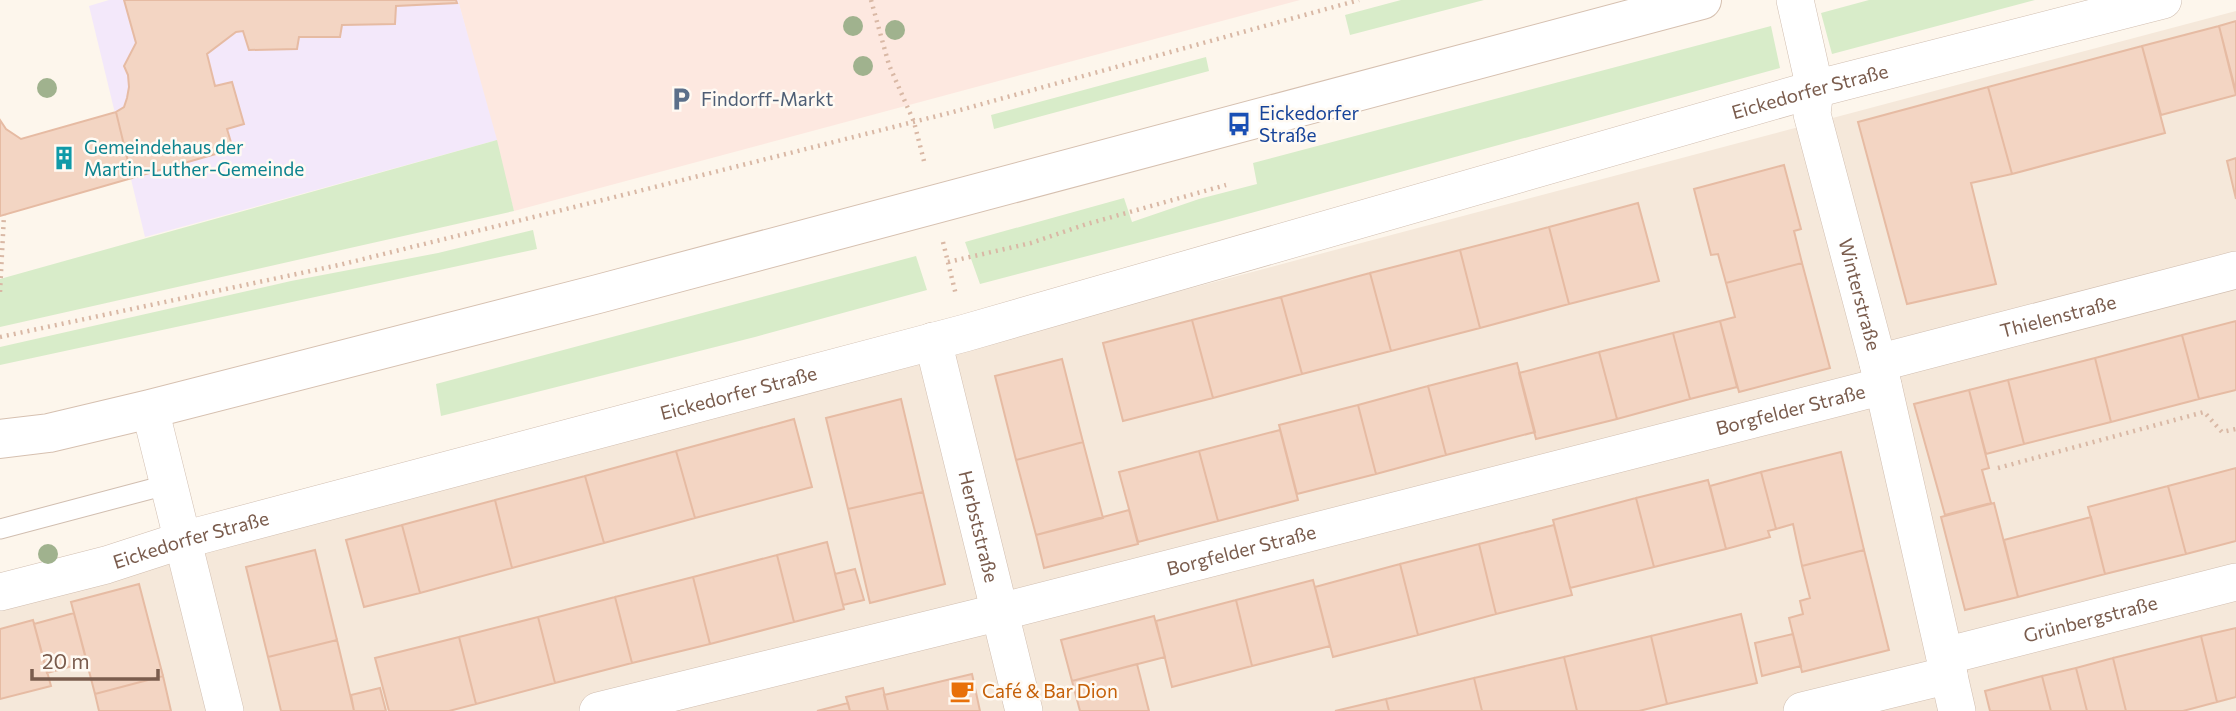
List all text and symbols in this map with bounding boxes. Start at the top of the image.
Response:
street label: Eickedorfer Straße [1729,59,1890,123]
parking icon: Findorff-Markt [667,85,695,113]
place label: Findorff-Markt [701,87,834,110]
place label: Eickedorfer Straße [1259,101,1359,146]
bus stop icon: Eickedorfer Straße [1225,110,1253,138]
place label: Gemeindehaus der Martin-Luther-Gemeinde [84,135,304,180]
building icon: Gemeindehaus der Martin-Luther-Gemeinde [50,144,78,172]
street label: Winterstraße [1834,236,1886,353]
street label: Thielenstraße [1997,290,2118,342]
street label: Eickedorfer Straße [657,361,819,424]
street label: Borgfelder Straße [1713,379,1868,439]
street label: Herbststraße [954,468,1004,585]
street label: Eickedorfer Straße [110,506,271,573]
street label: Borgfelder Straße [1164,520,1318,580]
street label: Grünbergstraße [2021,590,2160,647]
scale bar [32,638,158,682]
text: 20 m [42,648,90,673]
cafe icon: Café & Bar Dion [948,677,976,705]
place label: Café & Bar Dion [982,679,1118,702]

